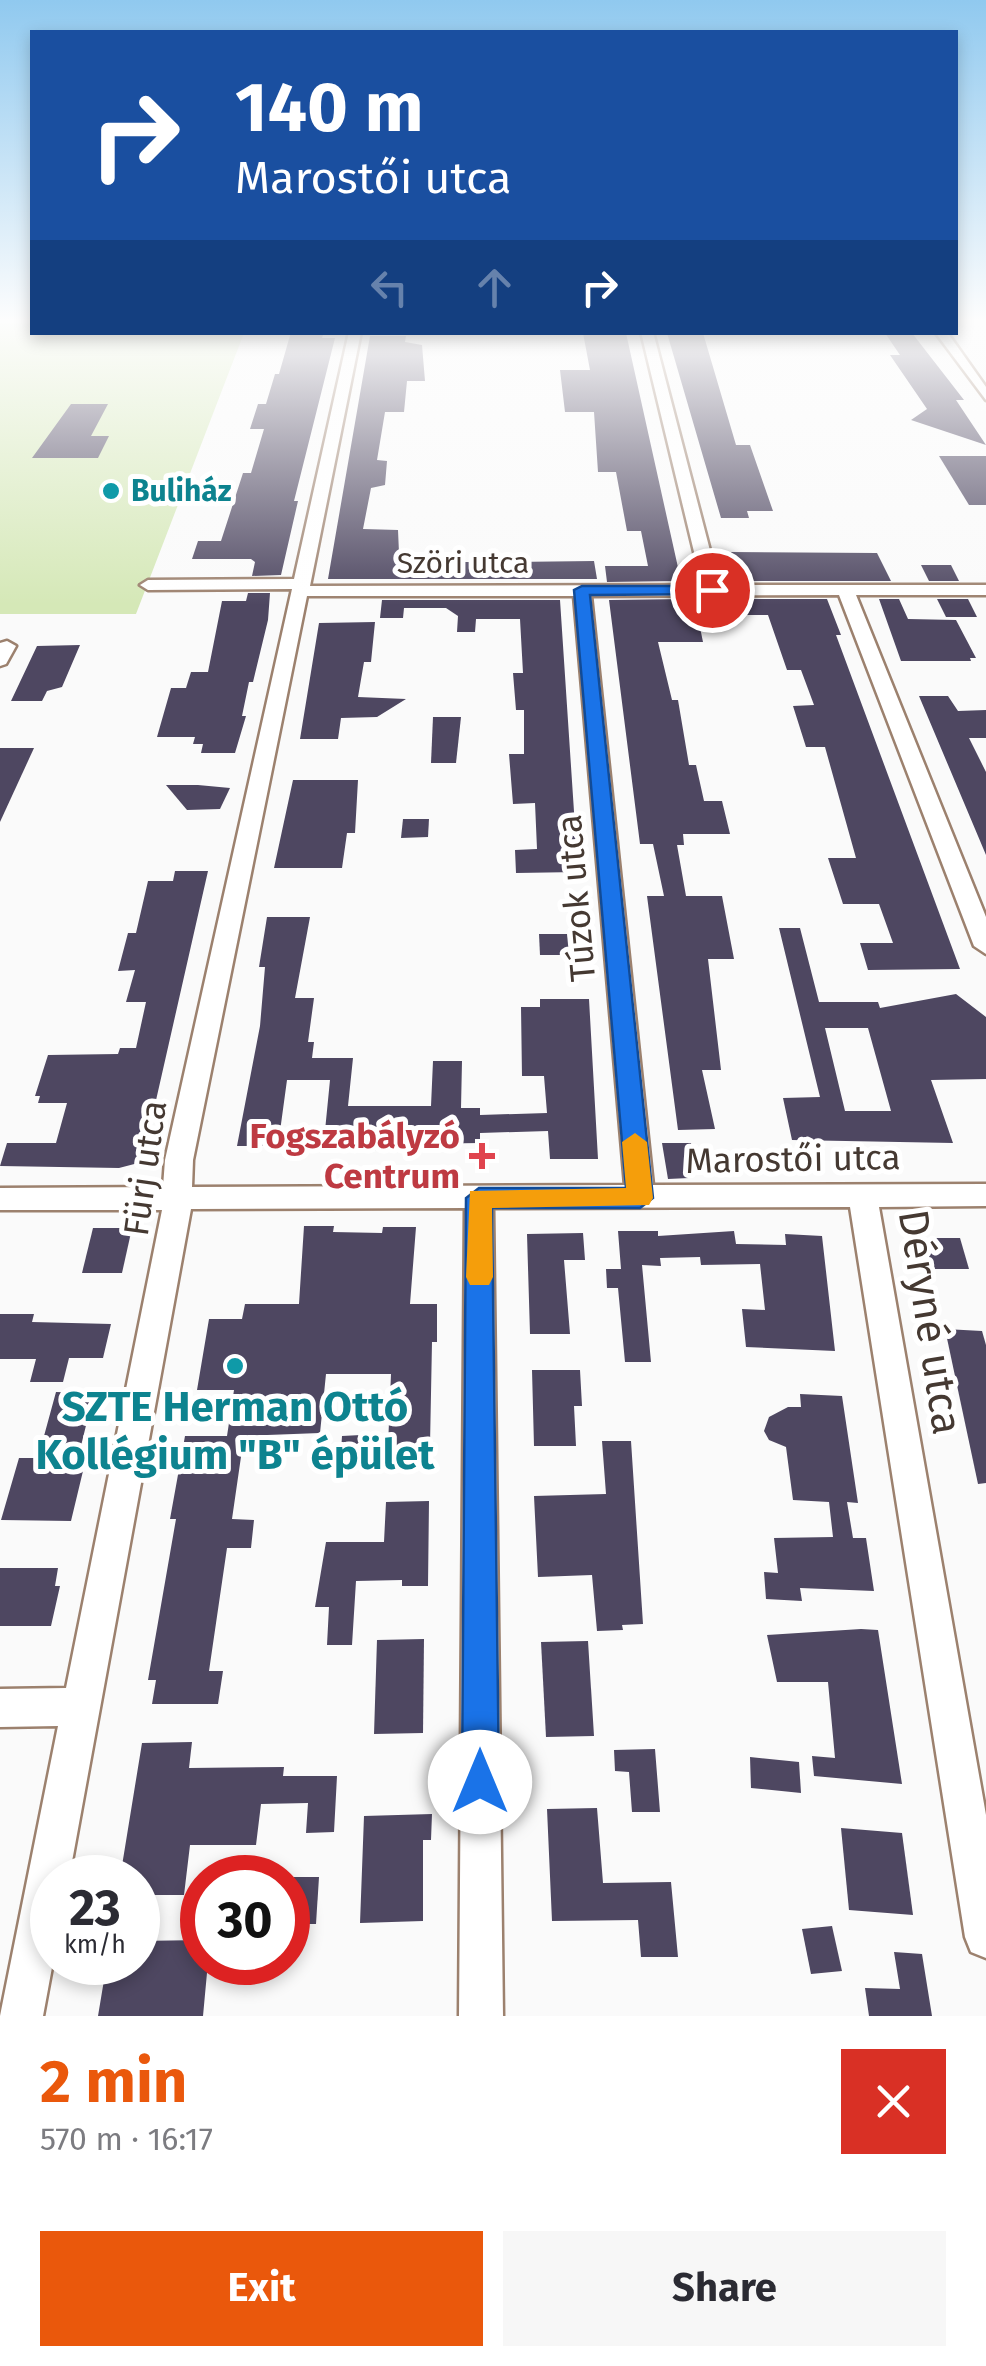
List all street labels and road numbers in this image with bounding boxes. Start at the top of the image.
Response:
street label: Szöri utca [397,545,529,581]
street label: Túzok utca [548,813,604,983]
street label: Fürj utca [115,1098,175,1238]
street label: Marostői utca [685,1136,901,1182]
street label: Déryné utca [888,1206,972,1438]

